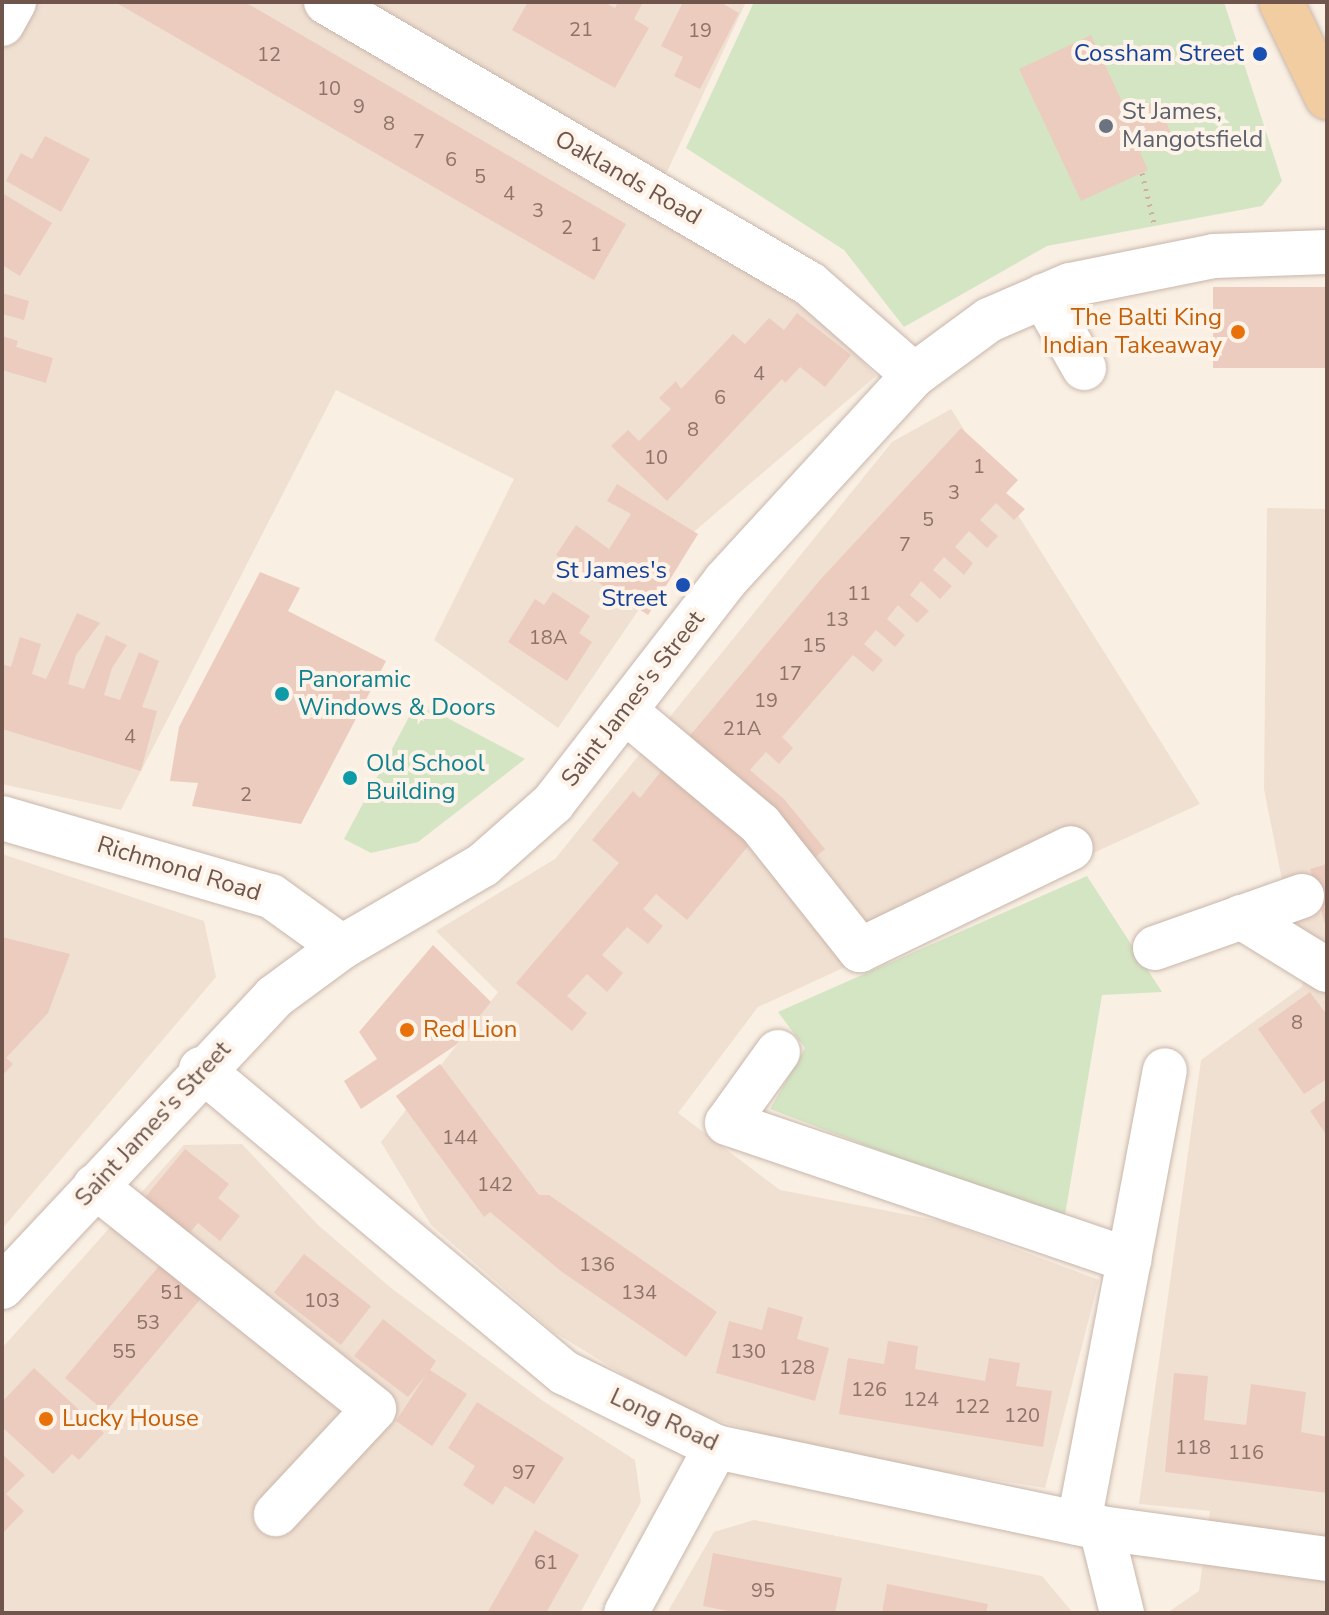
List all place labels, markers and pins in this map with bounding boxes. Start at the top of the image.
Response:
place label: Cossham Street [1074,40,1244,68]
marker: Cossham Street [1251,45,1269,63]
place label: St James, Mangotsfield [1122,98,1263,154]
marker: St James, Mangotsfield [1097,117,1115,135]
place label: The Balti King Indian Takeaway [1043,304,1222,360]
marker: The Balti King Indian Takeaway [1229,323,1247,341]
place label: St James's Street [556,557,667,613]
marker: St James's Street [674,576,692,594]
place label: Panoramic Windows & Doors [298,666,496,722]
marker: Panoramic Windows & Doors [273,685,291,703]
place label: Old School Building [366,750,485,806]
marker: Old School Building [341,769,359,787]
place label: Red Lion [423,1016,517,1044]
marker: Red Lion [398,1021,416,1039]
place label: Lucky House [62,1405,199,1433]
marker: Lucky House [37,1410,55,1428]

